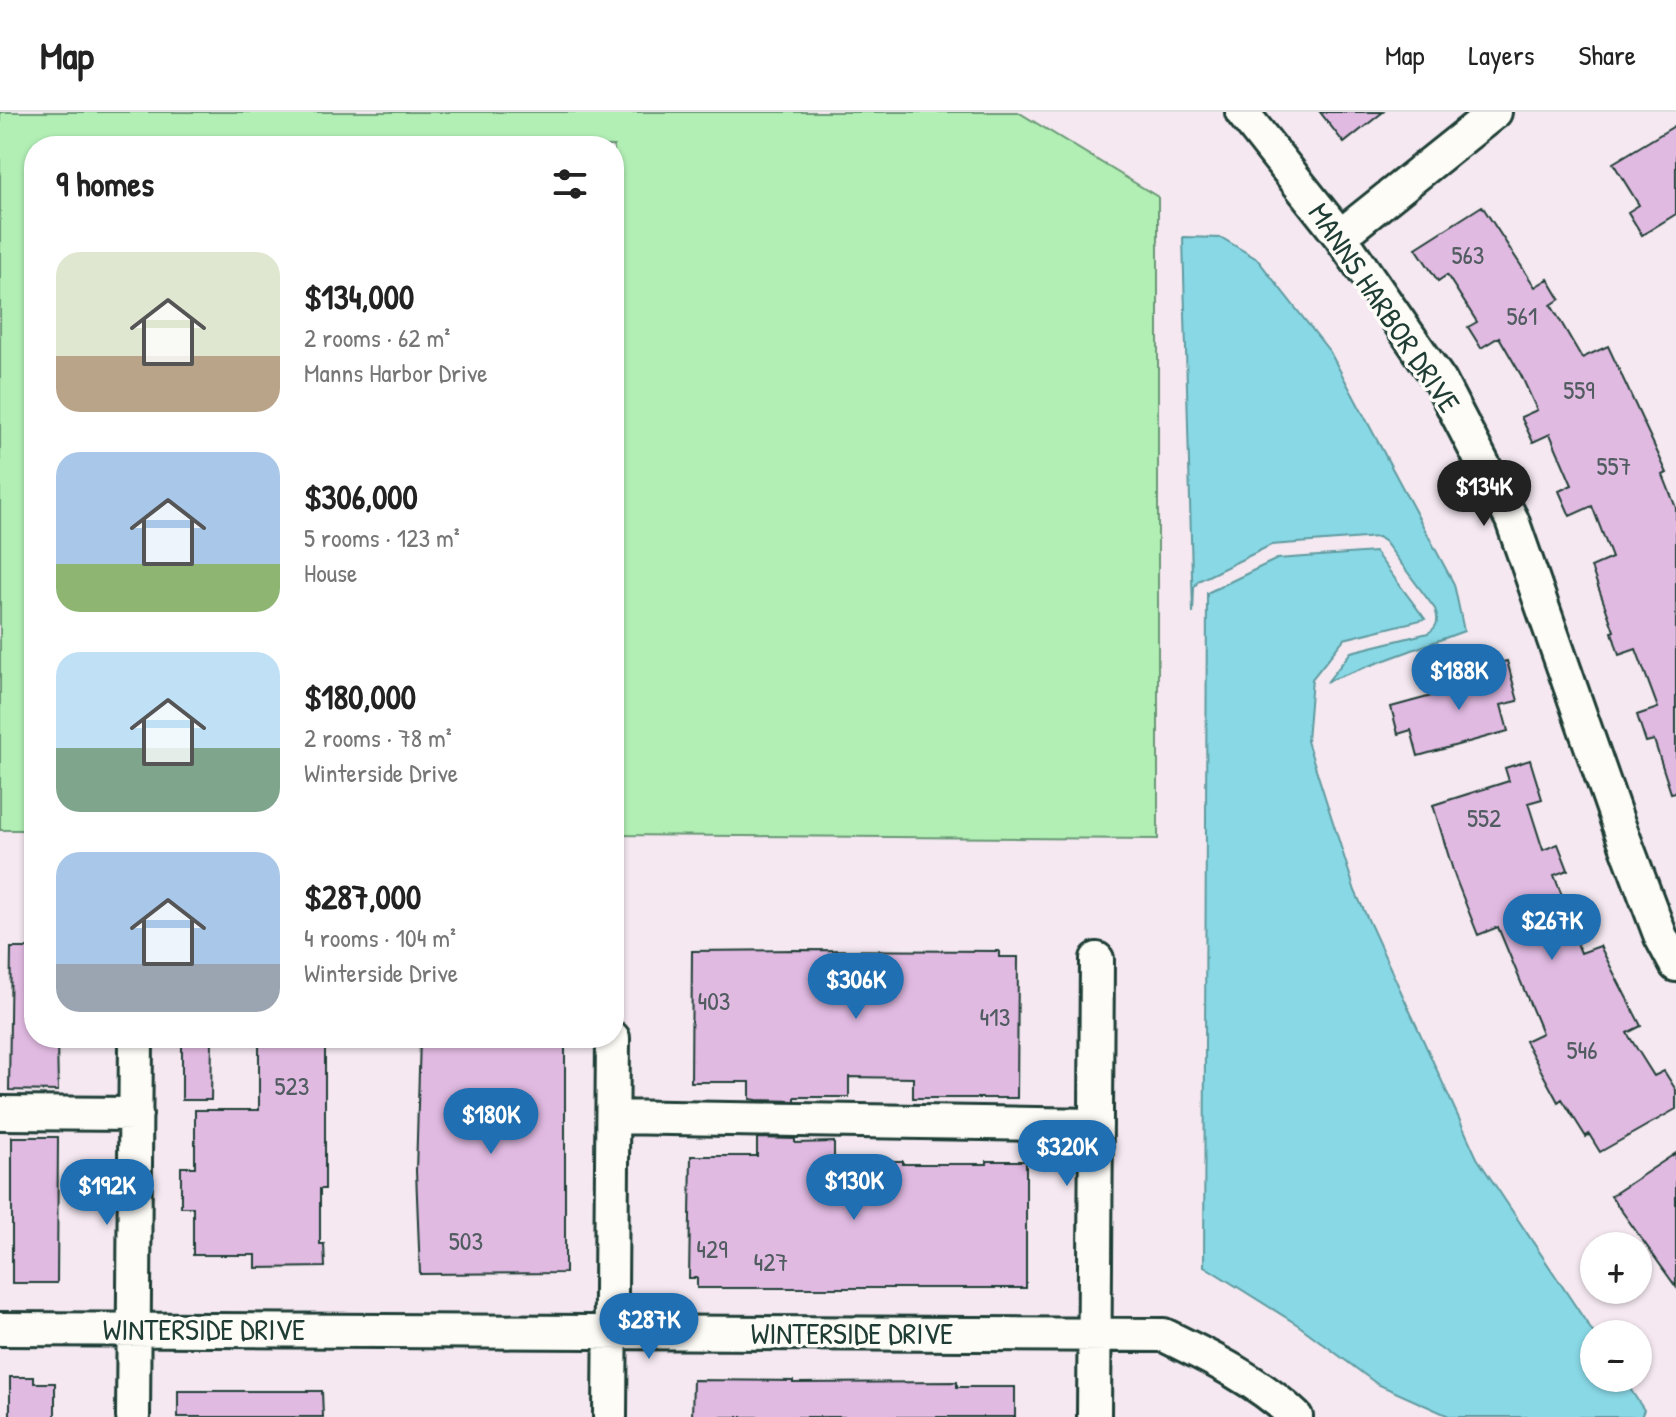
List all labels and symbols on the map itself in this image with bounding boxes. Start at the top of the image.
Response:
street label: MANNS HARBOR DRIVE [1300,195,1470,420]
house number: 563 [1451,237,1485,272]
house number: 561 [1507,298,1537,333]
house number: 559 [1563,372,1595,407]
house number: 557 [1597,448,1631,483]
pin: $134K [1428,460,1540,528]
pin: $188K [1403,644,1515,712]
house number: 552 [1467,800,1501,835]
pin: $267K [1496,894,1608,962]
pin: $306K [800,953,912,1021]
house number: 403 [697,983,731,1018]
house number: 413 [980,999,1010,1034]
house number: 546 [1566,1032,1598,1067]
house number: 523 [275,1068,309,1103]
pin: $180K [435,1088,547,1156]
pin: $320K [1011,1120,1123,1188]
pin: $130K [798,1154,910,1222]
pin: $192K [51,1159,163,1227]
house number: 503 [449,1223,483,1258]
house number: 429 [696,1231,728,1266]
house number: 427 [754,1244,788,1279]
pin: $287K [593,1293,705,1361]
street label: WINTERSIDE DRIVE [103,1309,305,1349]
street label: WINTERSIDE DRIVE [751,1313,953,1353]

